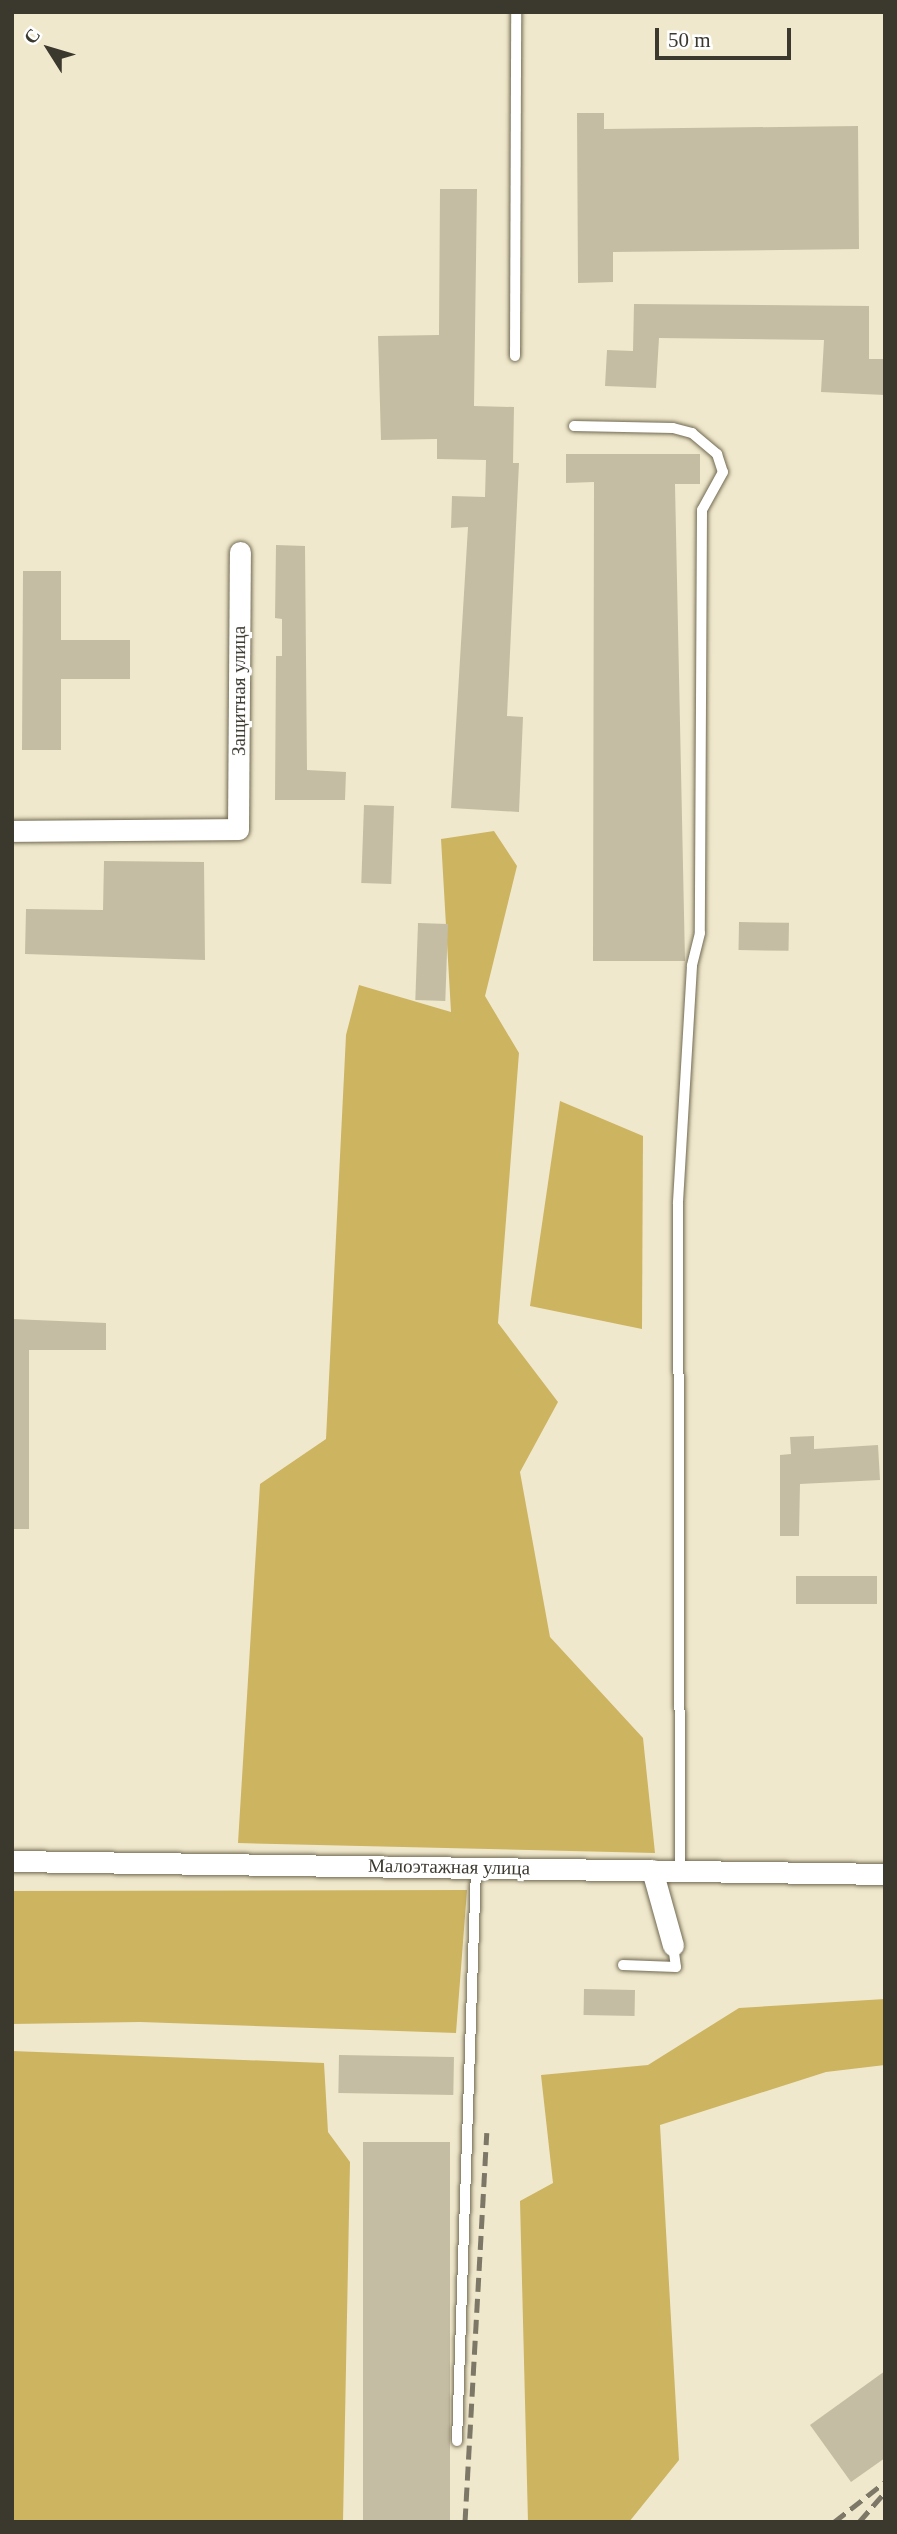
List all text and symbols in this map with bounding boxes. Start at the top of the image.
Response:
north arrow [14,14,84,84]
scale bar [659,14,796,58]
text: С [19,24,44,48]
text: 50 m [668,28,711,52]
street label: Защитная улица [228,626,250,756]
street label: Малоэтажная улица [368,1854,530,1880]

